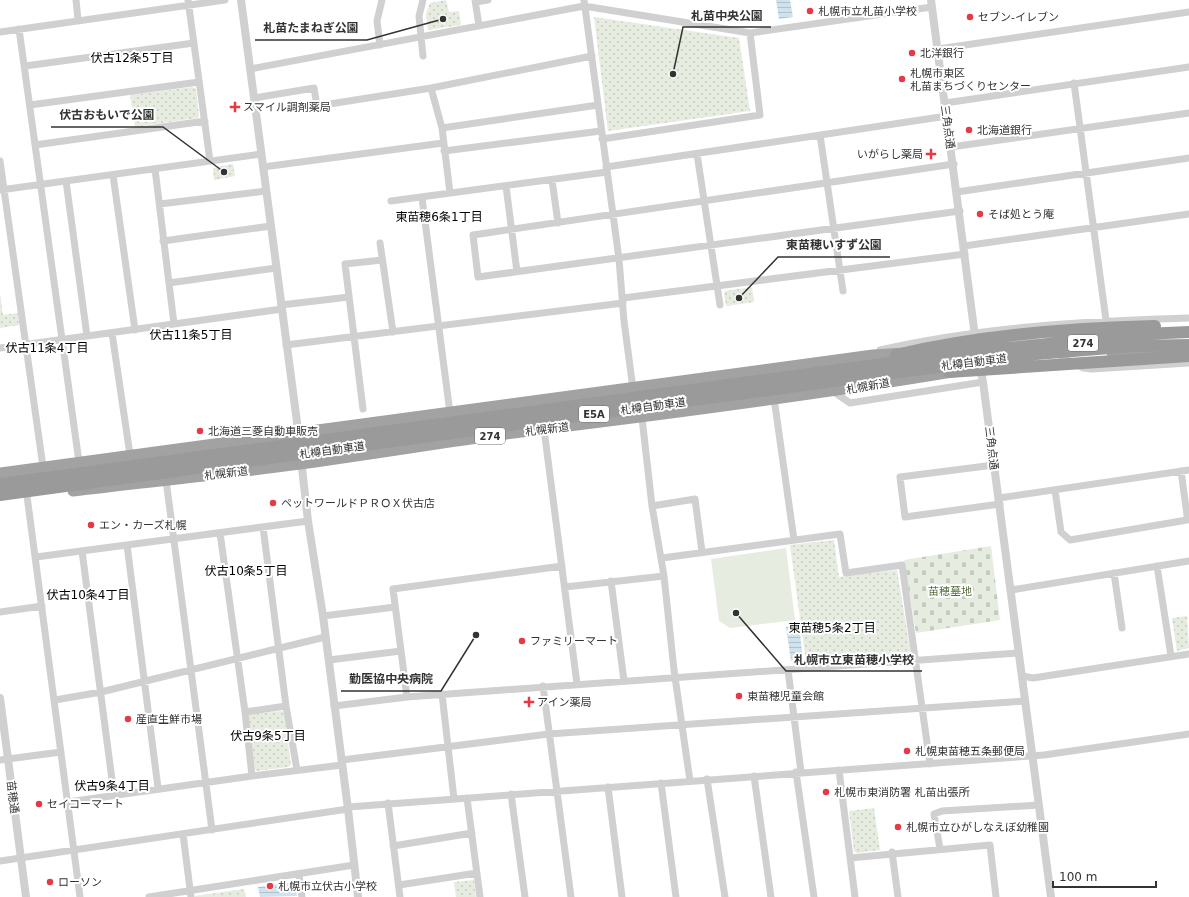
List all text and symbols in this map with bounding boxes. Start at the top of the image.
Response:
callout: 札苗中央公園 [683,3,771,27]
place label: 札幌市立札苗小学校 [818,5,917,18]
marker: 札幌市立札苗小学校 [805,6,815,16]
text: 札苗中央公園 [691,9,763,23]
place label: セブン-イレブン [978,11,1059,24]
marker: セブン-イレブン [965,12,975,22]
callout: 札苗たまねぎ公園 [255,16,367,40]
text: 札苗たまねぎ公園 [263,21,359,35]
place label: 北洋銀行 [920,47,964,60]
marker: 北洋銀行 [907,48,917,58]
district label: 伏古12条5丁目 [91,51,173,65]
place label: 札幌市東区 札苗まちづくりセンター [910,67,1031,93]
marker: 札幌市東区 札苗まちづくりセンター [897,74,907,84]
place label: スマイル調剤薬局 [243,101,331,114]
marker: スマイル調剤薬局 [230,102,240,112]
callout: 伏古おもいで公園 [51,103,163,127]
street label: 三角点通 [938,104,957,150]
text: 伏古おもいで公園 [59,108,155,122]
place label: 北海道銀行 [977,124,1032,137]
marker: 北海道銀行 [964,125,974,135]
place label: いがらし薬局 [857,148,923,161]
marker: いがらし薬局 [926,149,936,159]
place label: そば処とう庵 [988,208,1054,221]
marker: そば処とう庵 [975,209,985,219]
district label: 東苗穂6条1丁目 [395,210,483,224]
callout: 東苗穂いすず公園 [778,233,890,257]
text: 東苗穂いすず公園 [786,238,882,252]
district label: 伏古11条5丁目 [150,328,232,342]
road number: 274 [1068,335,1098,351]
district label: 伏古11条4丁目 [6,341,88,355]
street label: 札樽自動車道 [941,352,1008,373]
street label: 札幌新道 [845,376,891,397]
street label: 札樽自動車道 [619,395,687,418]
road number: E5A [579,406,609,422]
street label: 札幌新道 [524,420,570,439]
place label: 北海道三菱自動車販売 [208,425,318,438]
street label: 三角点通 [982,425,1001,471]
marker: 北海道三菱自動車販売 [195,426,205,436]
road number: 274 [475,428,505,444]
street label: 札樽自動車道 [298,439,366,462]
street label: 札幌新道 [203,464,249,483]
place label: ペットワールドＰＲＯＸ伏古店 [281,497,435,510]
marker: ペットワールドＰＲＯＸ伏古店 [268,498,278,508]
place label: エン・カーズ札幌 [99,519,186,532]
marker: エン・カーズ札幌 [86,520,96,530]
district label: 伏古10条5丁目 [205,564,287,578]
park label: 苗穂墓地 [928,585,972,598]
district label: 伏古10条4丁目 [47,588,129,602]
district label: 東苗穂5条2丁目 [788,621,876,635]
place label: ファミリーマート [530,635,618,648]
marker: ファミリーマート [517,636,527,646]
callout: 札幌市立東苗穂小学校 [786,647,922,671]
text: 札幌市立東苗穂小学校 [794,653,914,667]
callout: 勤医協中央病院 [341,667,441,691]
text: 勤医協中央病院 [349,672,433,686]
place label: 東苗穂児童会館 [747,690,824,703]
marker: 東苗穂児童会館 [734,691,744,701]
place label: アイン薬局 [537,696,591,709]
marker: アイン薬局 [524,697,534,707]
place label: 産直生鮮市場 [136,713,202,726]
marker: 産直生鮮市場 [123,714,133,724]
district label: 伏古9条5丁目 [230,729,306,743]
place label: 札幌東苗穂五条郵便局 [915,745,1025,758]
marker: 札幌東苗穂五条郵便局 [902,746,912,756]
district label: 伏古9条4丁目 [74,779,150,793]
street label: 苗穂通 [4,780,21,814]
place label: 札幌市東消防署 札苗出張所 [834,786,970,799]
marker: 札幌市東消防署 札苗出張所 [821,787,831,797]
place label: セイコーマート [47,798,124,811]
marker: セイコーマート [34,799,44,809]
place label: 札幌市立ひがしなえぼ幼稚園 [906,821,1049,834]
marker: 札幌市立ひがしなえぼ幼稚園 [893,822,903,832]
scale bar [1053,863,1156,889]
text: 100 m [1059,870,1097,884]
place label: ローソン [58,876,102,889]
marker: ローソン [45,877,55,887]
place label: 札幌市立伏古小学校 [278,880,377,893]
marker: 札幌市立伏古小学校 [265,881,275,891]

